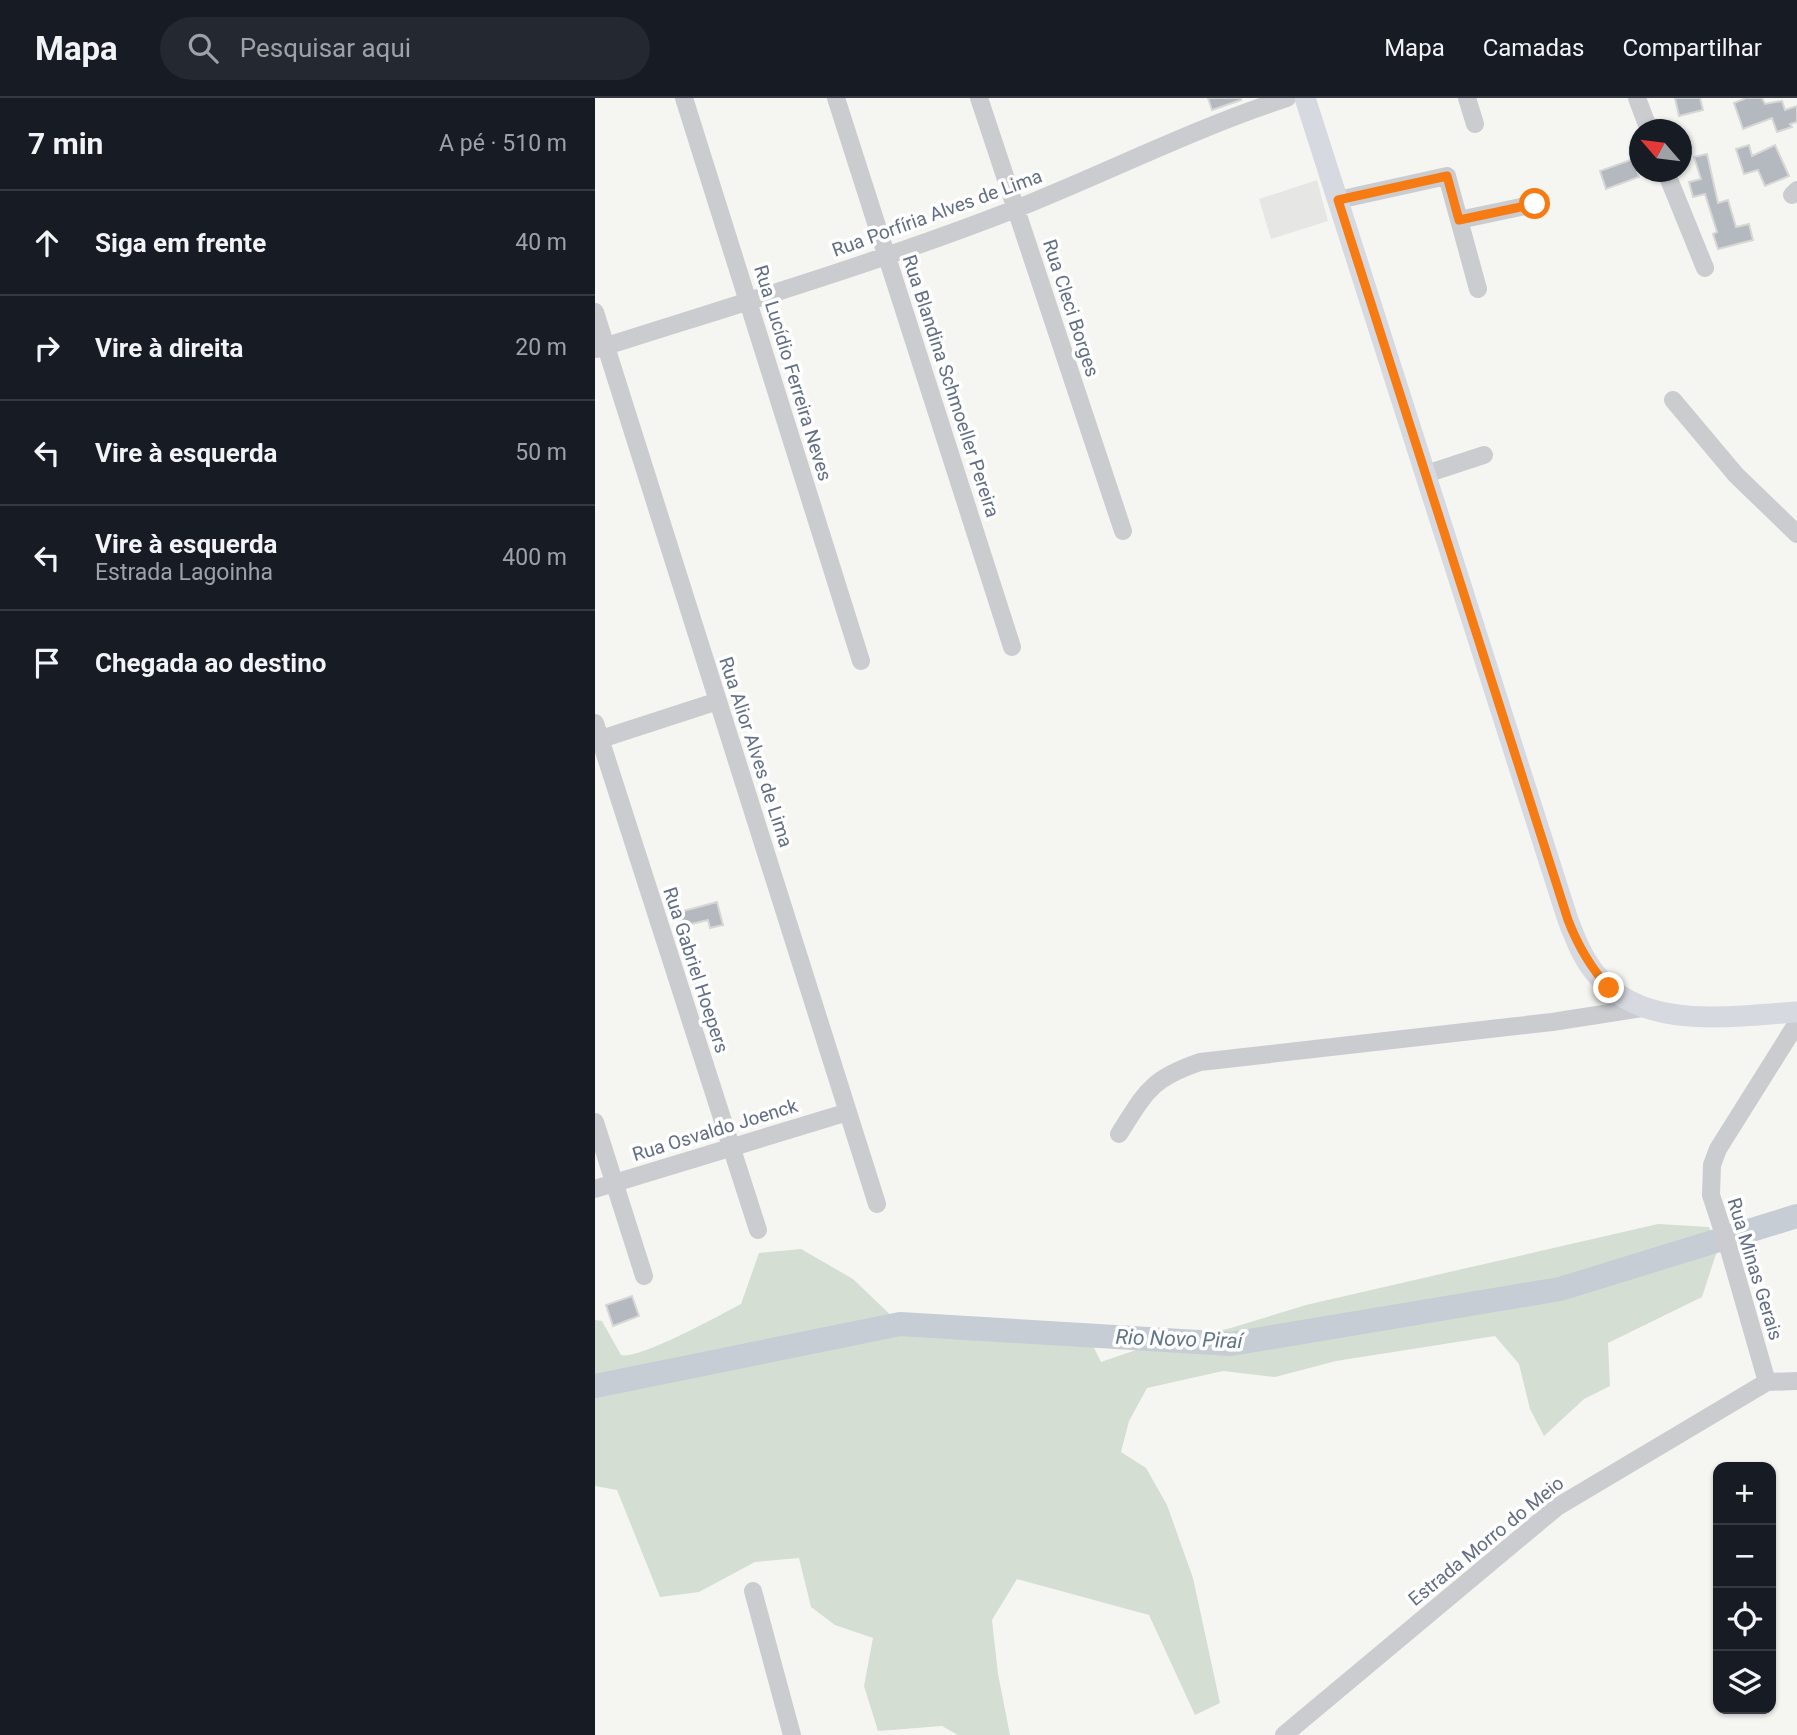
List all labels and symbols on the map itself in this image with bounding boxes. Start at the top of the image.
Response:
north arrow [1629,119,1692,182]
street label: Rua Porfíria Alves de Lima [829,164,1045,262]
route start [1519,188,1550,219]
street label: Rua Cleci Borges [1038,236,1104,380]
street label: Rua Blandina Schmoeller Pereira [898,252,1004,520]
street label: Rua Lucídio Ferreira Neves [749,262,837,484]
street label: Rua Alior Alves de Lima [714,654,798,850]
street label: Rua Gabriel Hoepers [658,884,734,1056]
route end [1593,972,1624,1003]
street label: Rua Osvaldo Joenck [629,1094,801,1166]
street label: Rua Minas Gerais [1722,1195,1788,1343]
water label: Rio Novo Piraí [1115,1325,1246,1353]
street label: Estrada Morro do Meio [1404,1471,1568,1611]

